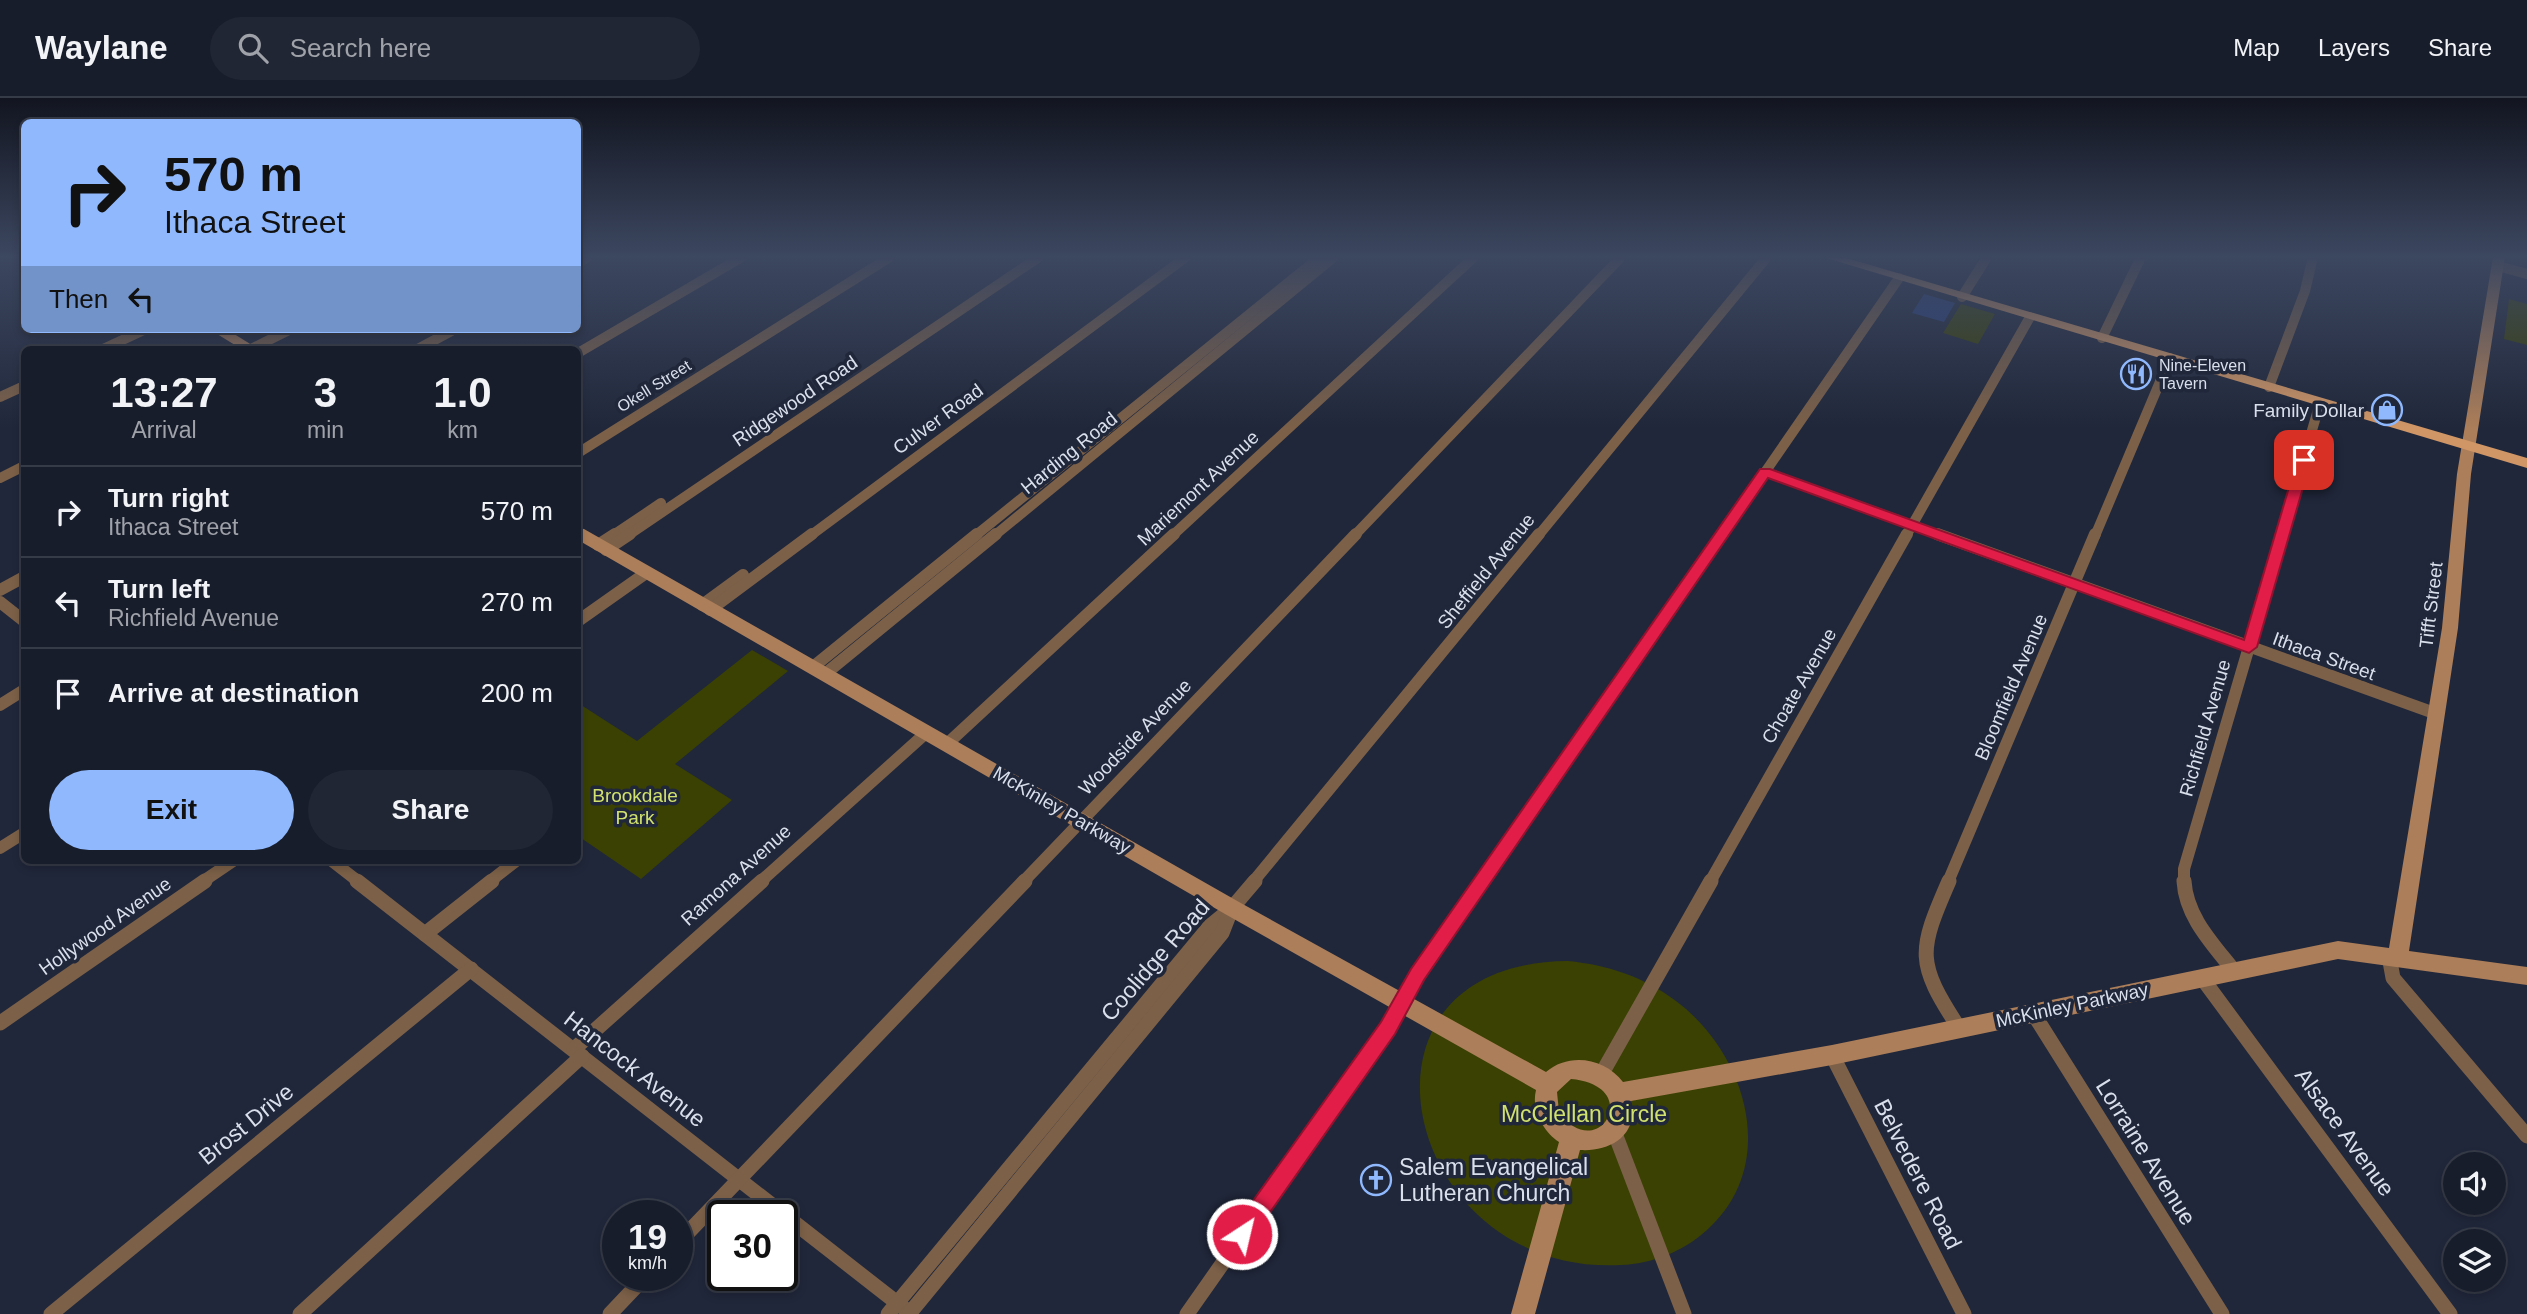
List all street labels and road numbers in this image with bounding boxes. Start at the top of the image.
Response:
street label: Ridgewood Road [729,352,861,450]
street label: Okell Street [614,356,694,415]
street label: Culver Road [889,379,987,459]
street label: Harding Road [1017,408,1121,498]
street label: Mariemont Avenue [1133,426,1263,550]
street label: Sheffield Avenue [1433,509,1539,633]
street label: Tifft Street [2415,560,2447,649]
street label: Bloomfield Avenue [1971,611,2051,763]
street label: Choate Avenue [1758,625,1840,747]
street label: Ithaca Street [2270,628,2379,685]
street label: Richfield Avenue [2175,657,2235,799]
street label: Woodside Avenue [1074,675,1196,799]
street label: McKinley Parkway [990,762,1135,858]
street label: Ramona Avenue [677,820,795,930]
street label: Hollywood Avenue [35,873,175,979]
street label: Coolidge Road [1095,894,1215,1026]
street label: McKinley Parkway [1994,978,2151,1031]
street label: Hancock Avenue [559,1006,711,1132]
street label: Alsace Avenue [2290,1063,2400,1201]
street label: Lorraine Avenue [2091,1074,2201,1230]
street label: Brost Drive [194,1078,298,1170]
street label: Belvedere Road [1869,1095,1967,1253]

